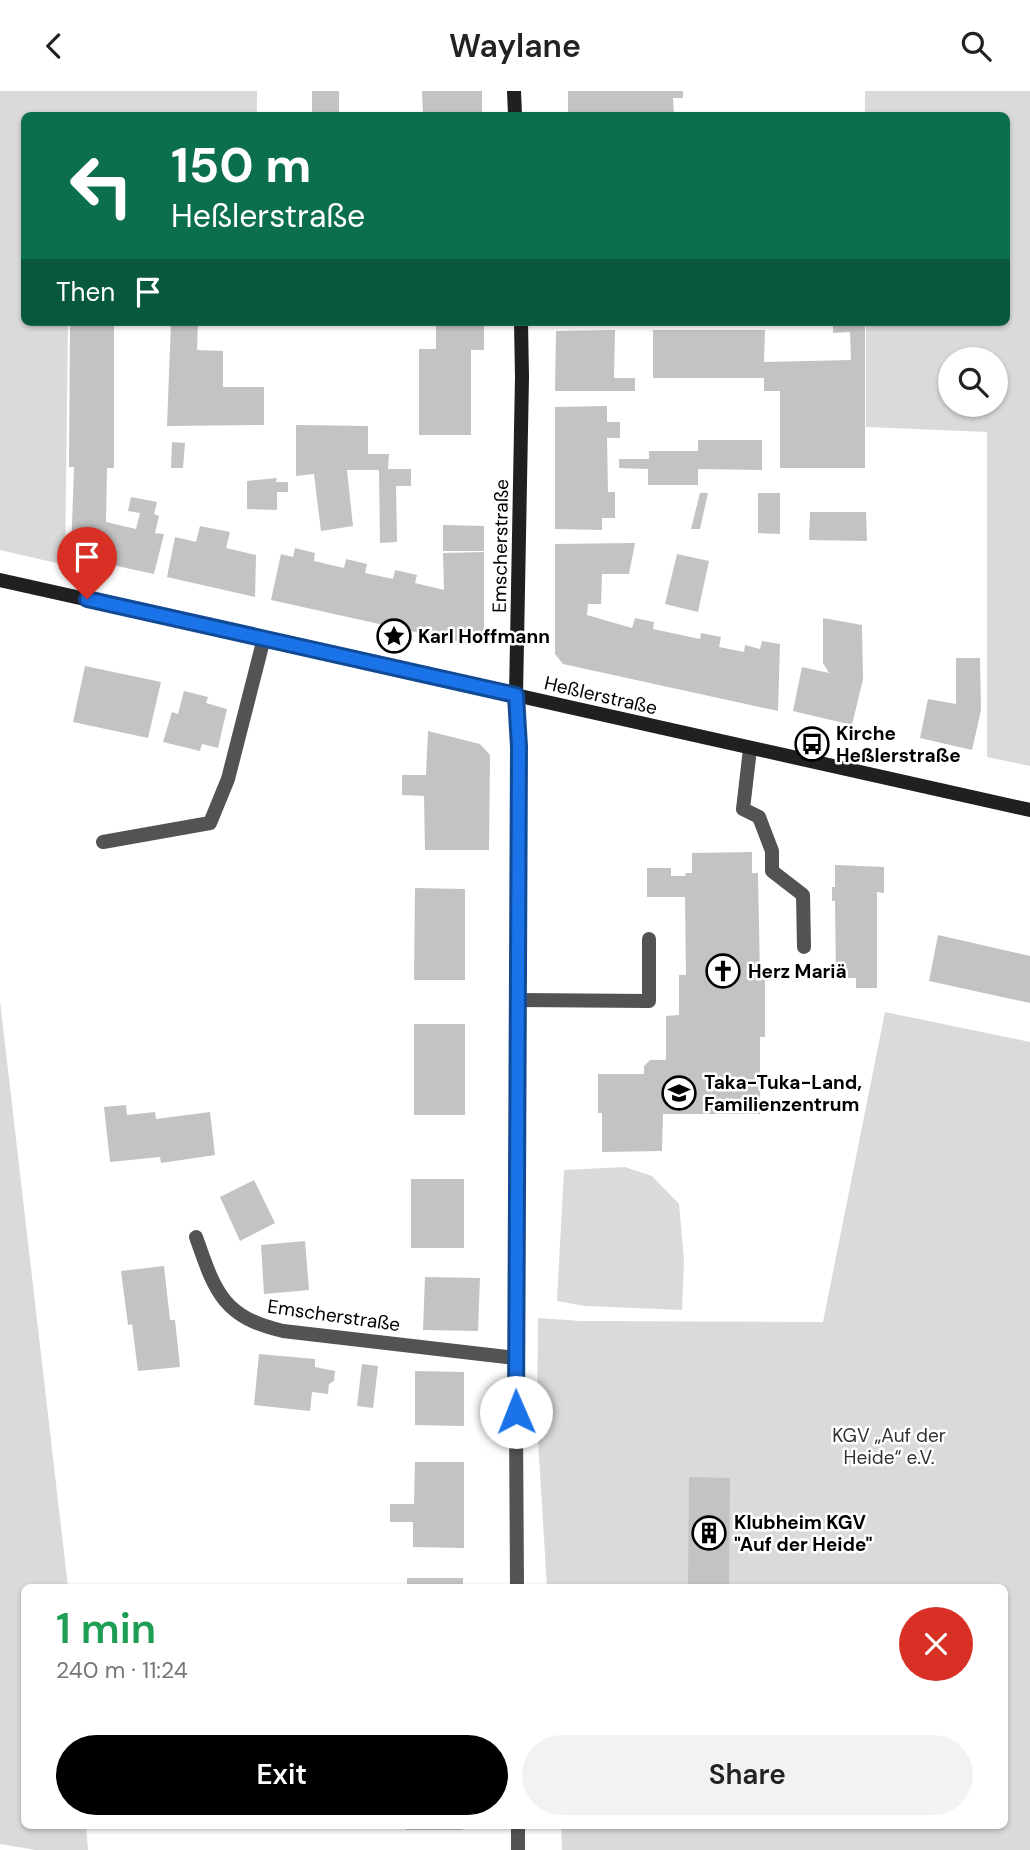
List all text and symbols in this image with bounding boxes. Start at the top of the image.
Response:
text: Waylane [449,25,581,67]
icon: back [35,27,73,65]
icon: search [957,27,995,65]
text: 150 m [171,133,311,197]
icon: left [56,140,147,231]
text: Heßlerstraße [171,195,365,237]
icon: arrive [129,273,167,311]
text: Then [56,275,115,309]
map controls [938,347,1008,417]
button: search [938,347,1008,417]
street label: Emscherstraße [487,479,514,613]
pin [57,527,117,599]
icon: arrive [68,538,106,576]
place icon: Karl Hoffmann [375,617,413,655]
place label: Karl Hoffmann [418,624,550,649]
street label: Heßlerstraße [542,670,660,721]
place label: Kirche Heßlerstraße [836,721,961,768]
bus stop icon: Kirche Heßlerstraße [793,725,831,763]
church icon: Herz Mariä [704,952,742,990]
place label: Herz Mariä [748,959,847,984]
place label: Taka-Tuka-Land, Familienzentrum [704,1070,862,1117]
school or university icon: Taka-Tuka-Land, Familienzentrum [660,1074,698,1112]
street label: Emscherstraße [266,1294,402,1337]
position arrow [479,1375,553,1449]
park label: KGV „Auf der Heide“ e.V. [832,1423,946,1470]
place label: Klubheim KGV "Auf der Heide" [734,1510,872,1557]
building icon: Klubheim KGV "Auf der Heide" [690,1514,728,1552]
text: 1 min [56,1601,156,1656]
button: close [899,1607,973,1681]
text: 240 m · 11:24 [56,1655,188,1685]
button: Exit [56,1735,508,1815]
button: Share [522,1735,973,1815]

